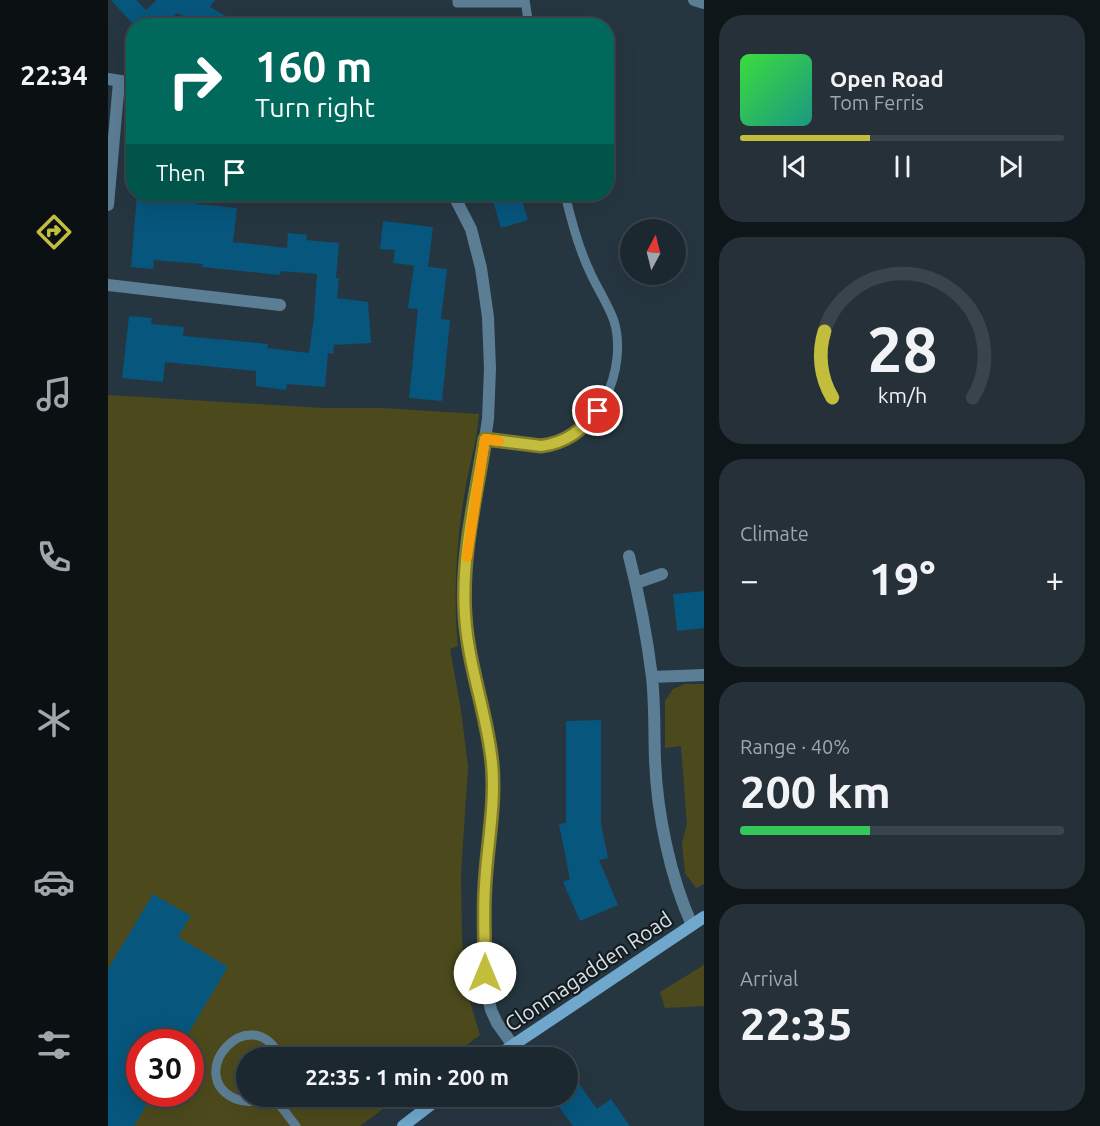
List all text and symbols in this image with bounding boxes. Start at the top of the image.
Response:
icon: right [156,42,234,120]
text: 160 m [255,43,372,90]
text: 22:34 [20,60,88,90]
text: Open Road [830,66,944,91]
text: Tom Ferris [830,91,924,114]
text: Turn right [255,92,375,122]
icon: previous [778,150,811,183]
icon: pause [886,150,919,183]
icon: next [994,150,1027,183]
icon: arrive [218,156,251,189]
text: Then [156,160,206,185]
icon: directions [33,211,75,253]
north arrow [620,219,686,285]
map controls [620,219,686,285]
text: 28 [867,314,937,384]
icon: music [33,373,75,415]
text: km/h [877,383,927,407]
pin [572,385,623,436]
icon: arrive [581,394,614,427]
text: Climate [740,522,809,545]
icon: phone [33,536,75,578]
text: 19° [869,553,935,604]
text: − [740,561,759,598]
text: + [1045,561,1064,598]
icon: climate [33,699,75,741]
text: Range · 40% [740,735,850,758]
text: 200 km [740,766,891,817]
icon: car [33,861,75,903]
street label: Clonmagadden Road [500,906,676,1036]
position arrow [453,941,517,1005]
text: Arrival [740,967,798,990]
text: 22:35 [740,998,853,1049]
icon: filters [33,1024,75,1066]
speed limit sign: 30 [126,1029,204,1107]
text: 22:35 · 1 min · 200 m [305,1064,509,1089]

